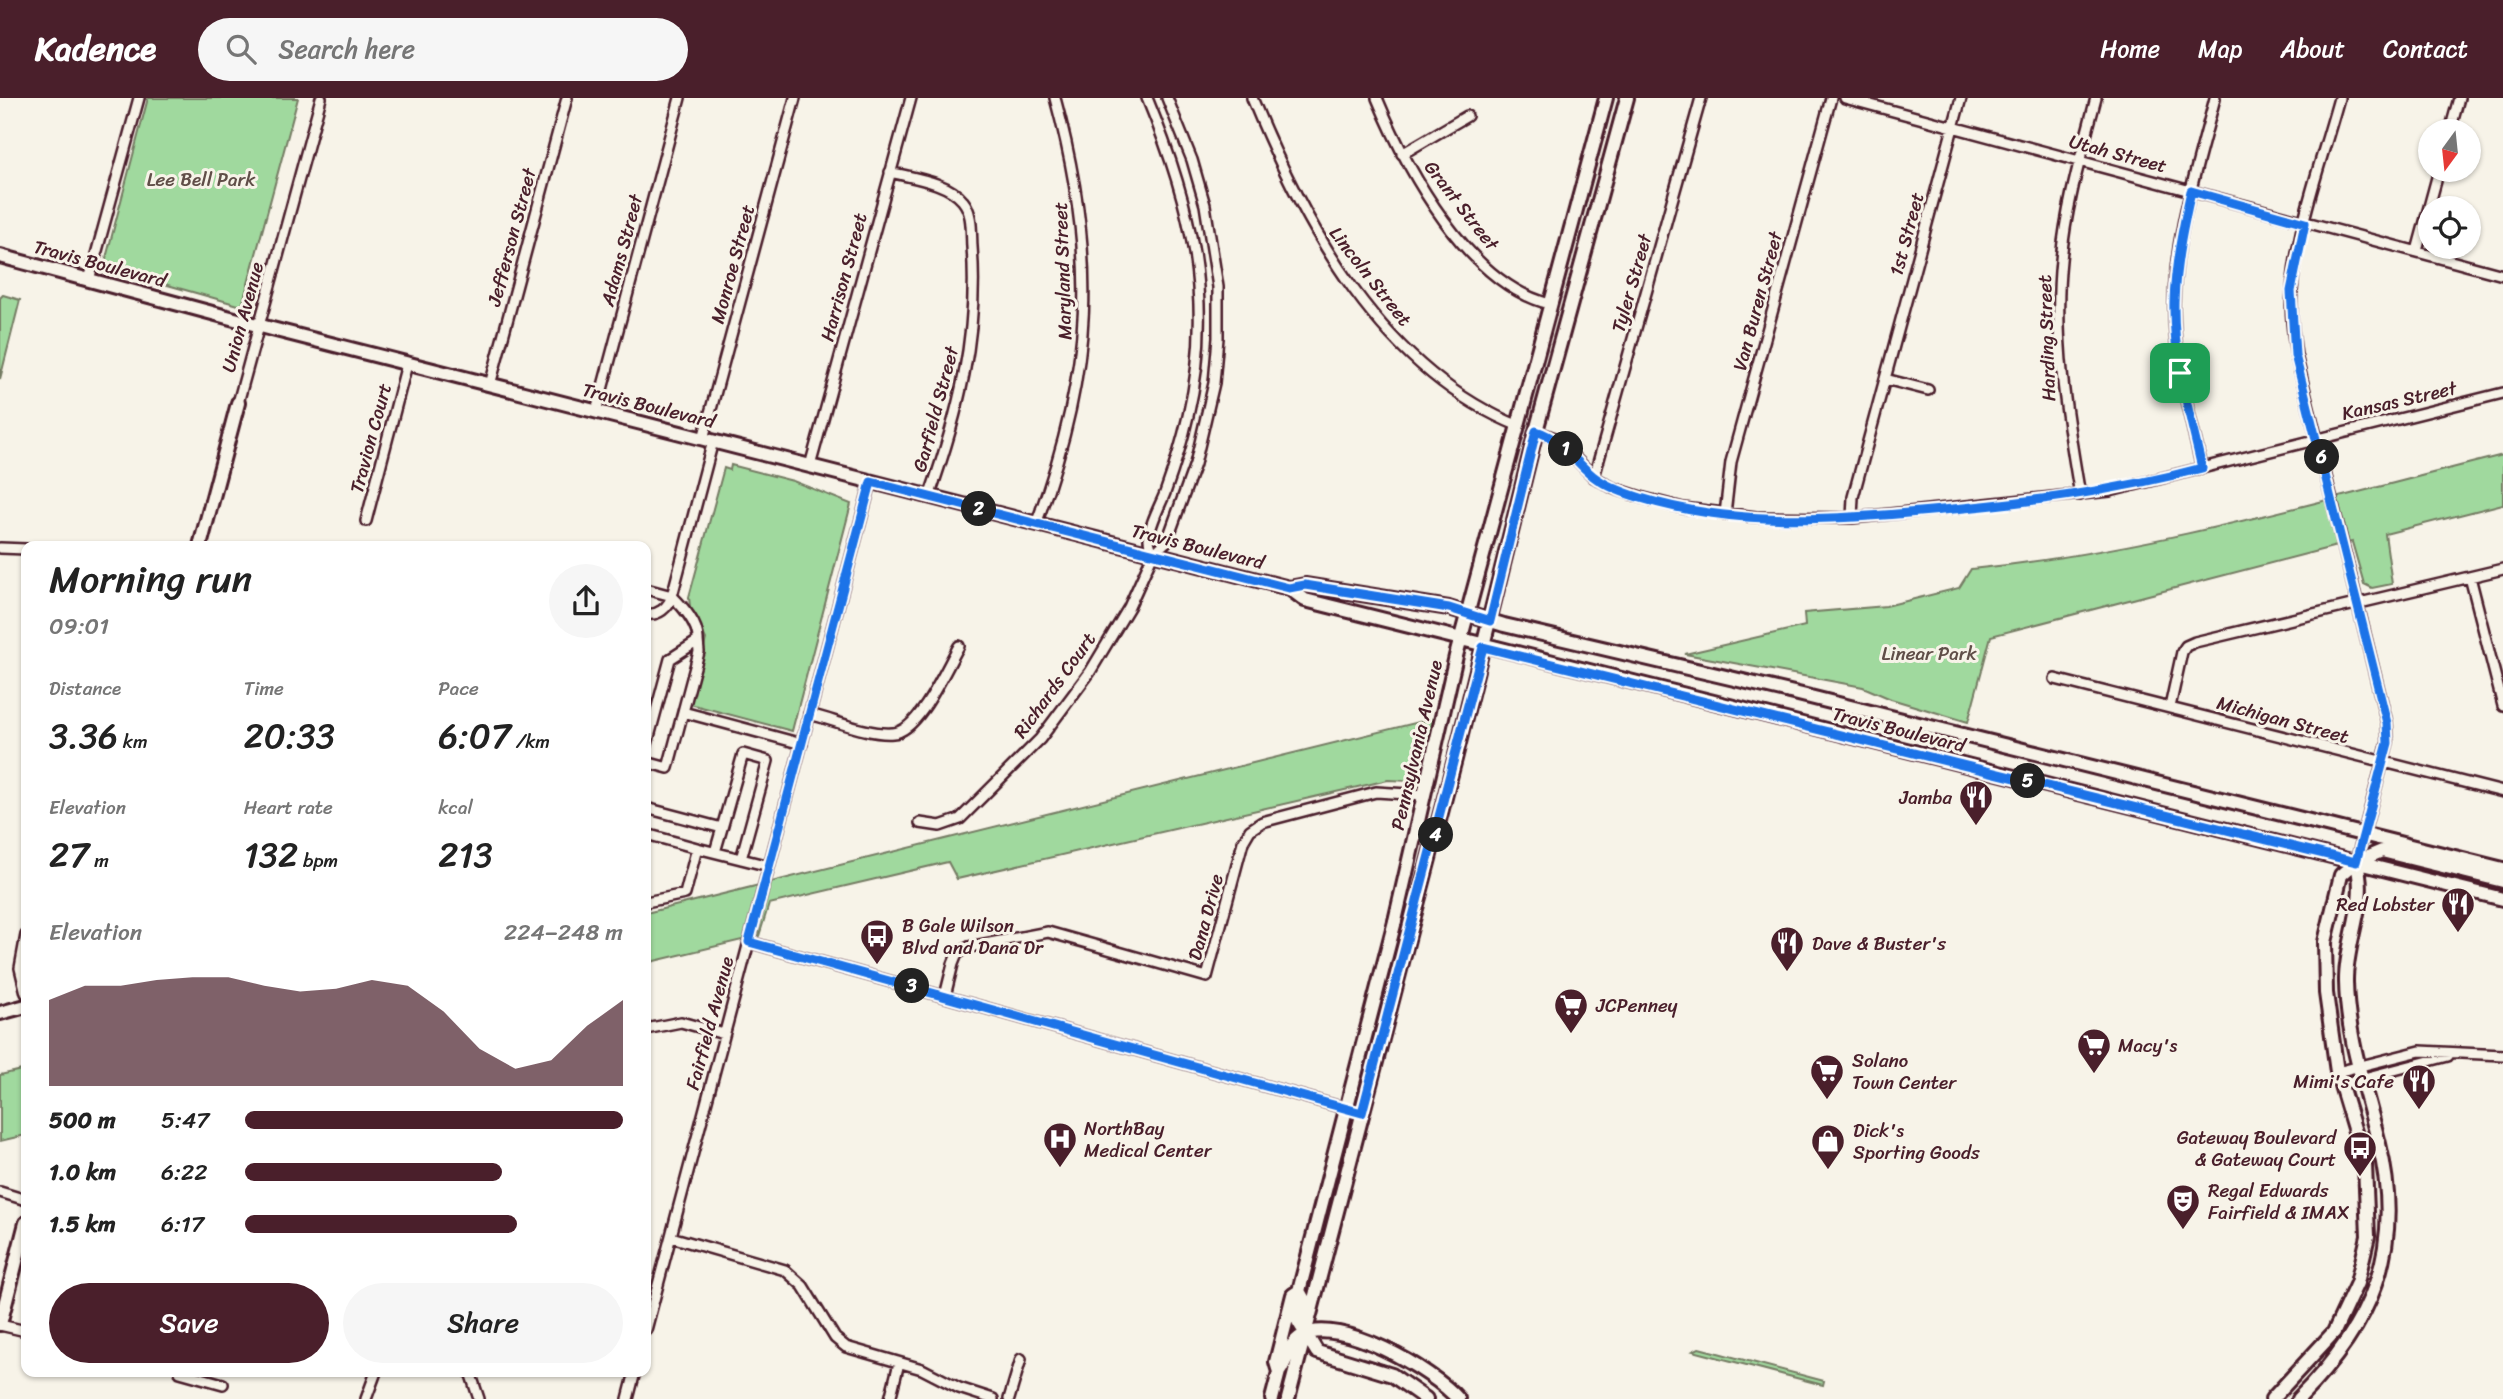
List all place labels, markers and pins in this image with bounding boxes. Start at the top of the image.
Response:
pin [2150,343,2210,403]
pin: 1 [1548,432,1584,466]
pin: 6 [2304,440,2340,474]
pin: 2 [962,492,996,526]
pin: 5 [2010,764,2046,798]
restaurant icon: Jamba [1957,778,1995,827]
place label: Jamba [1898,781,1952,814]
pin: 4 [1418,818,1454,852]
restaurant icon: Red Lobster [2439,885,2477,934]
place label: Red Lobster [2336,888,2435,921]
place label: B Gale Wilson Blvd and Dana Dr [902,909,1044,964]
bus stop icon: B Gale Wilson Blvd and Dana Dr [858,917,896,966]
restaurant icon: Dave & Buster's [1768,924,1806,973]
place label: Dave & Buster's [1812,927,1946,960]
pin: 3 [894,968,930,1004]
supermarket icon: JCPenney [1552,986,1590,1035]
place label: JCPenney [1595,989,1678,1022]
supermarket icon: Macy's [2075,1026,2113,1075]
place label: Macy's [2118,1029,2178,1062]
place label: Solano Town Center [1852,1044,1957,1099]
supermarket icon: Solano Town Center [1808,1052,1846,1101]
restaurant icon: Mimi's Cafe [2400,1062,2438,1111]
place label: Mimi's Cafe [2293,1065,2394,1098]
place label: NorthBay Medical Center [1084,1112,1213,1167]
place label: Dick's Sporting Goods [1853,1114,1980,1169]
hospital icon: NorthBay Medical Center [1041,1120,1079,1169]
place label: Gateway Boulevard & Gateway Court [2177,1121,2338,1176]
shop icon: Dick's Sporting Goods [1809,1122,1847,1171]
bus stop icon: Gateway Boulevard & Gateway Court [2341,1129,2379,1178]
place label: Regal Edwards Fairfield & IMAX [2208,1174,2350,1229]
theatre icon: Regal Edwards Fairfield & IMAX [2164,1182,2202,1231]

